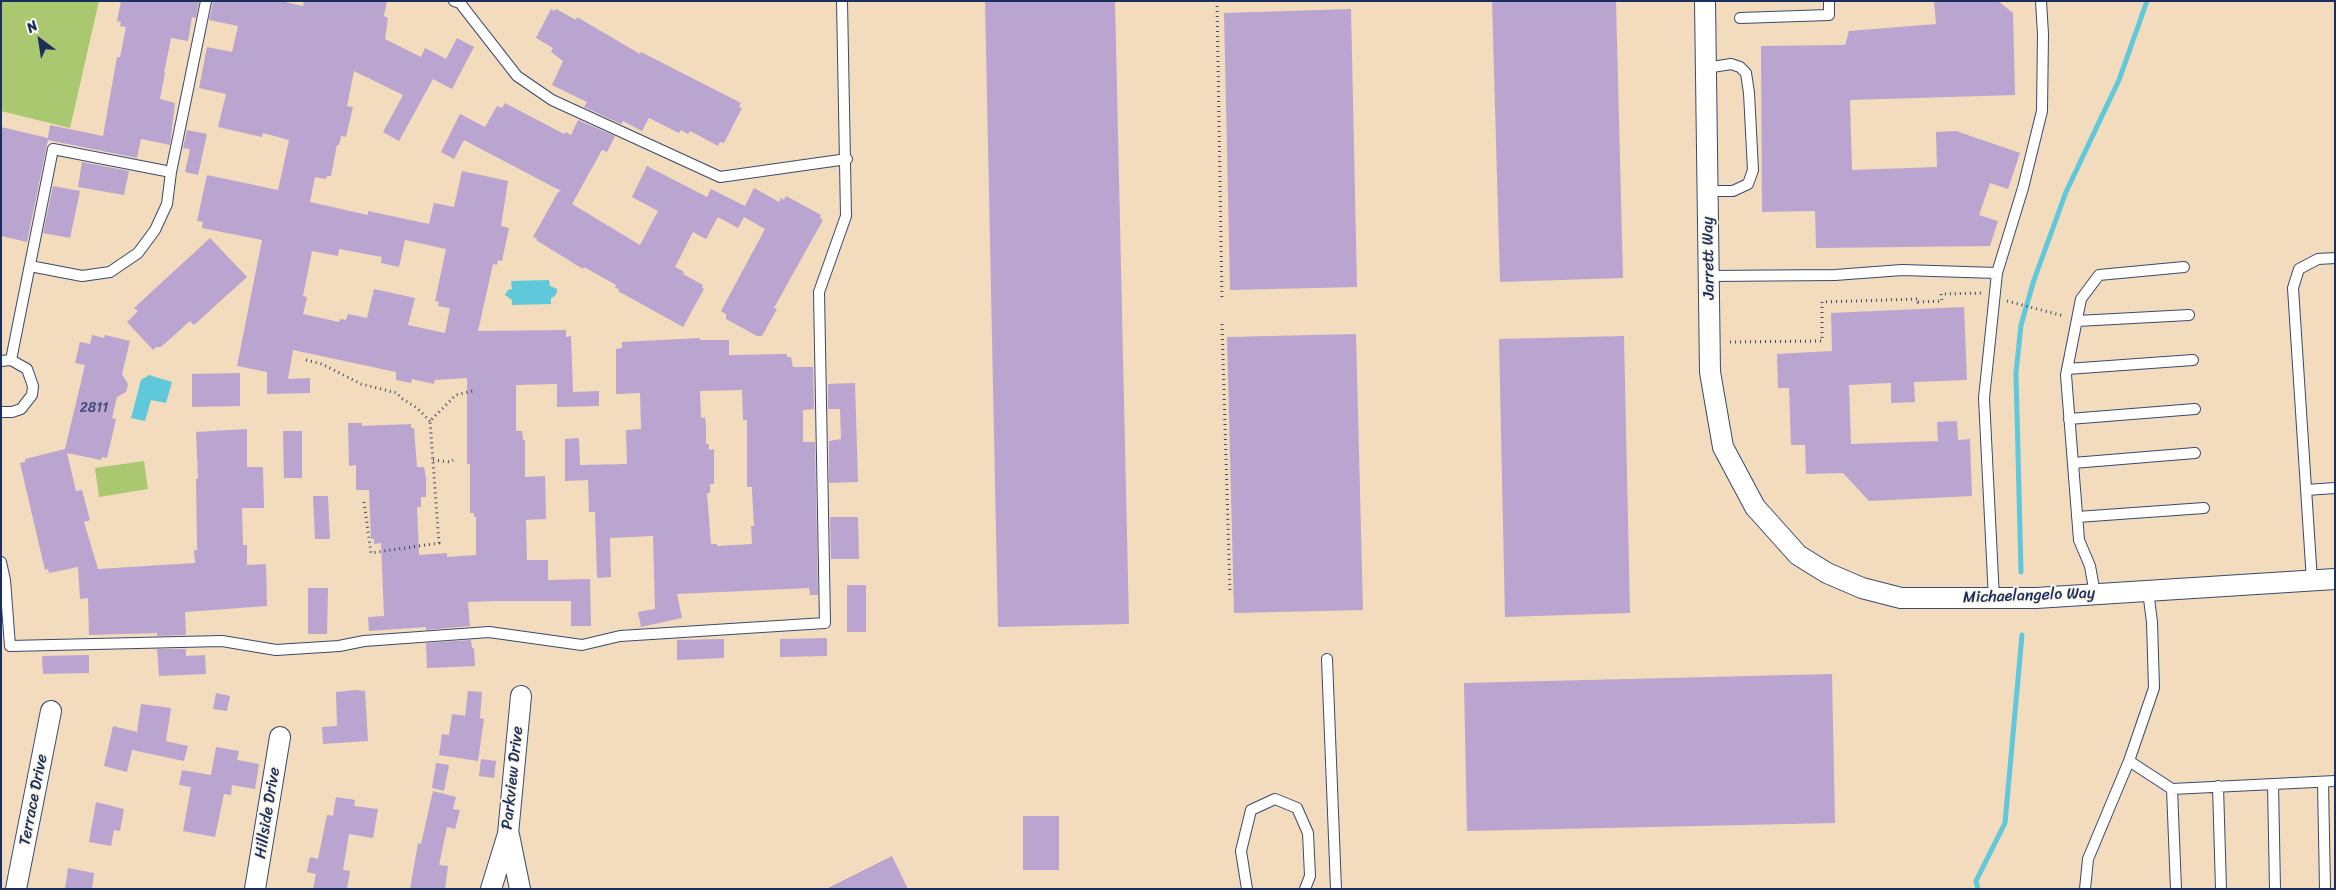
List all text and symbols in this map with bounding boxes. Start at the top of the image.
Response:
text: N [21,14,43,40]
north arrow [15,15,65,65]
street label: Jarrett Way [1699,216,1719,300]
house number: 2811 [80,400,108,416]
street label: Michaelangelo Way [1962,584,2096,608]
street label: Parkview Drive [498,725,528,831]
street label: Terrace Drive [16,753,52,847]
street label: Hillside Drive [251,766,285,860]

